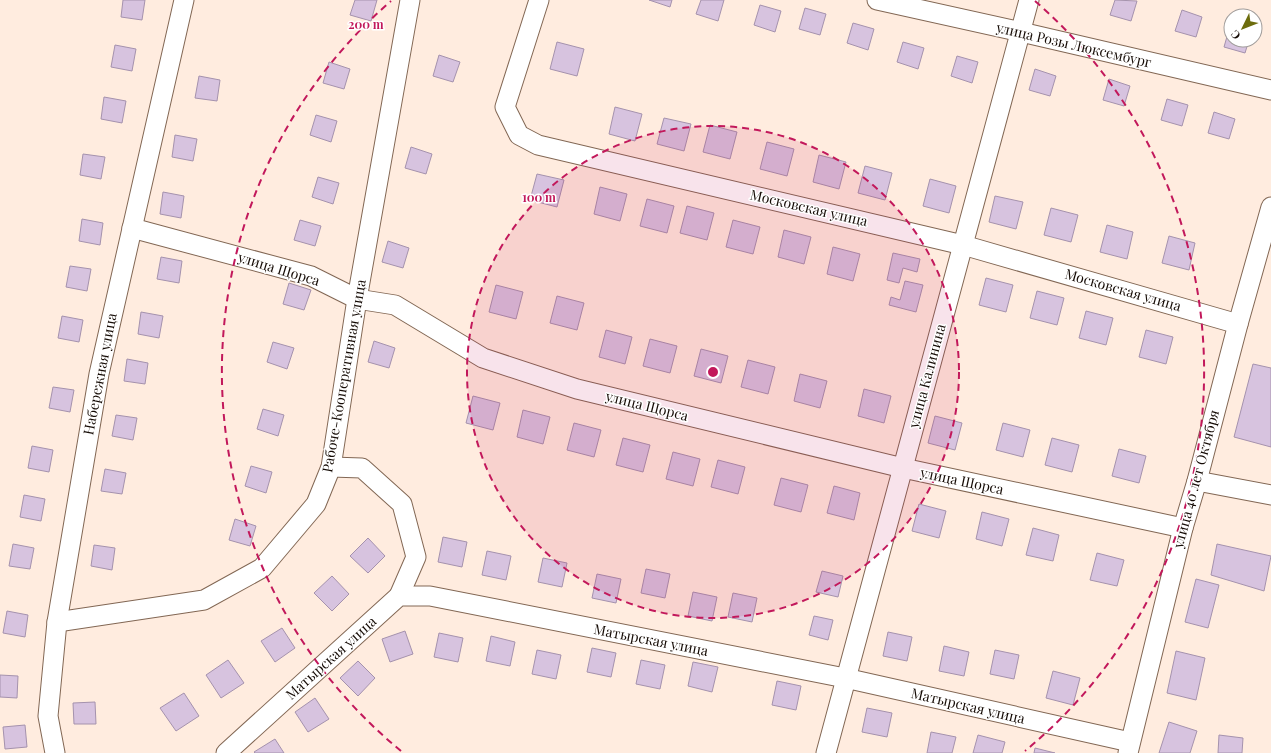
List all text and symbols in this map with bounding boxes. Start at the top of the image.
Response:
north arrow [1223,8,1263,48]
text: 200 m [348,16,384,32]
street label: улица Розы Люксембург [994,17,1154,72]
text: С [1227,27,1243,43]
street label: Московская улица [748,185,870,230]
text: 100 m [522,189,556,205]
street label: улица Щорса [235,247,322,290]
street label: Московская улица [1063,264,1184,315]
street label: Рабоче-Кооперативная улица [317,278,370,474]
street label: Набережная улица [78,311,121,436]
street label: улица Калинина [903,322,950,431]
centre of rings [706,365,720,379]
street label: улица Щорса [603,386,690,425]
street label: улица 40 лет Октября [1168,407,1223,551]
street label: улица Щорса [918,462,1005,499]
street label: Матырская улица [281,612,380,704]
street label: Матырская улица [592,619,710,660]
street label: Матырская улица [909,683,1027,728]

